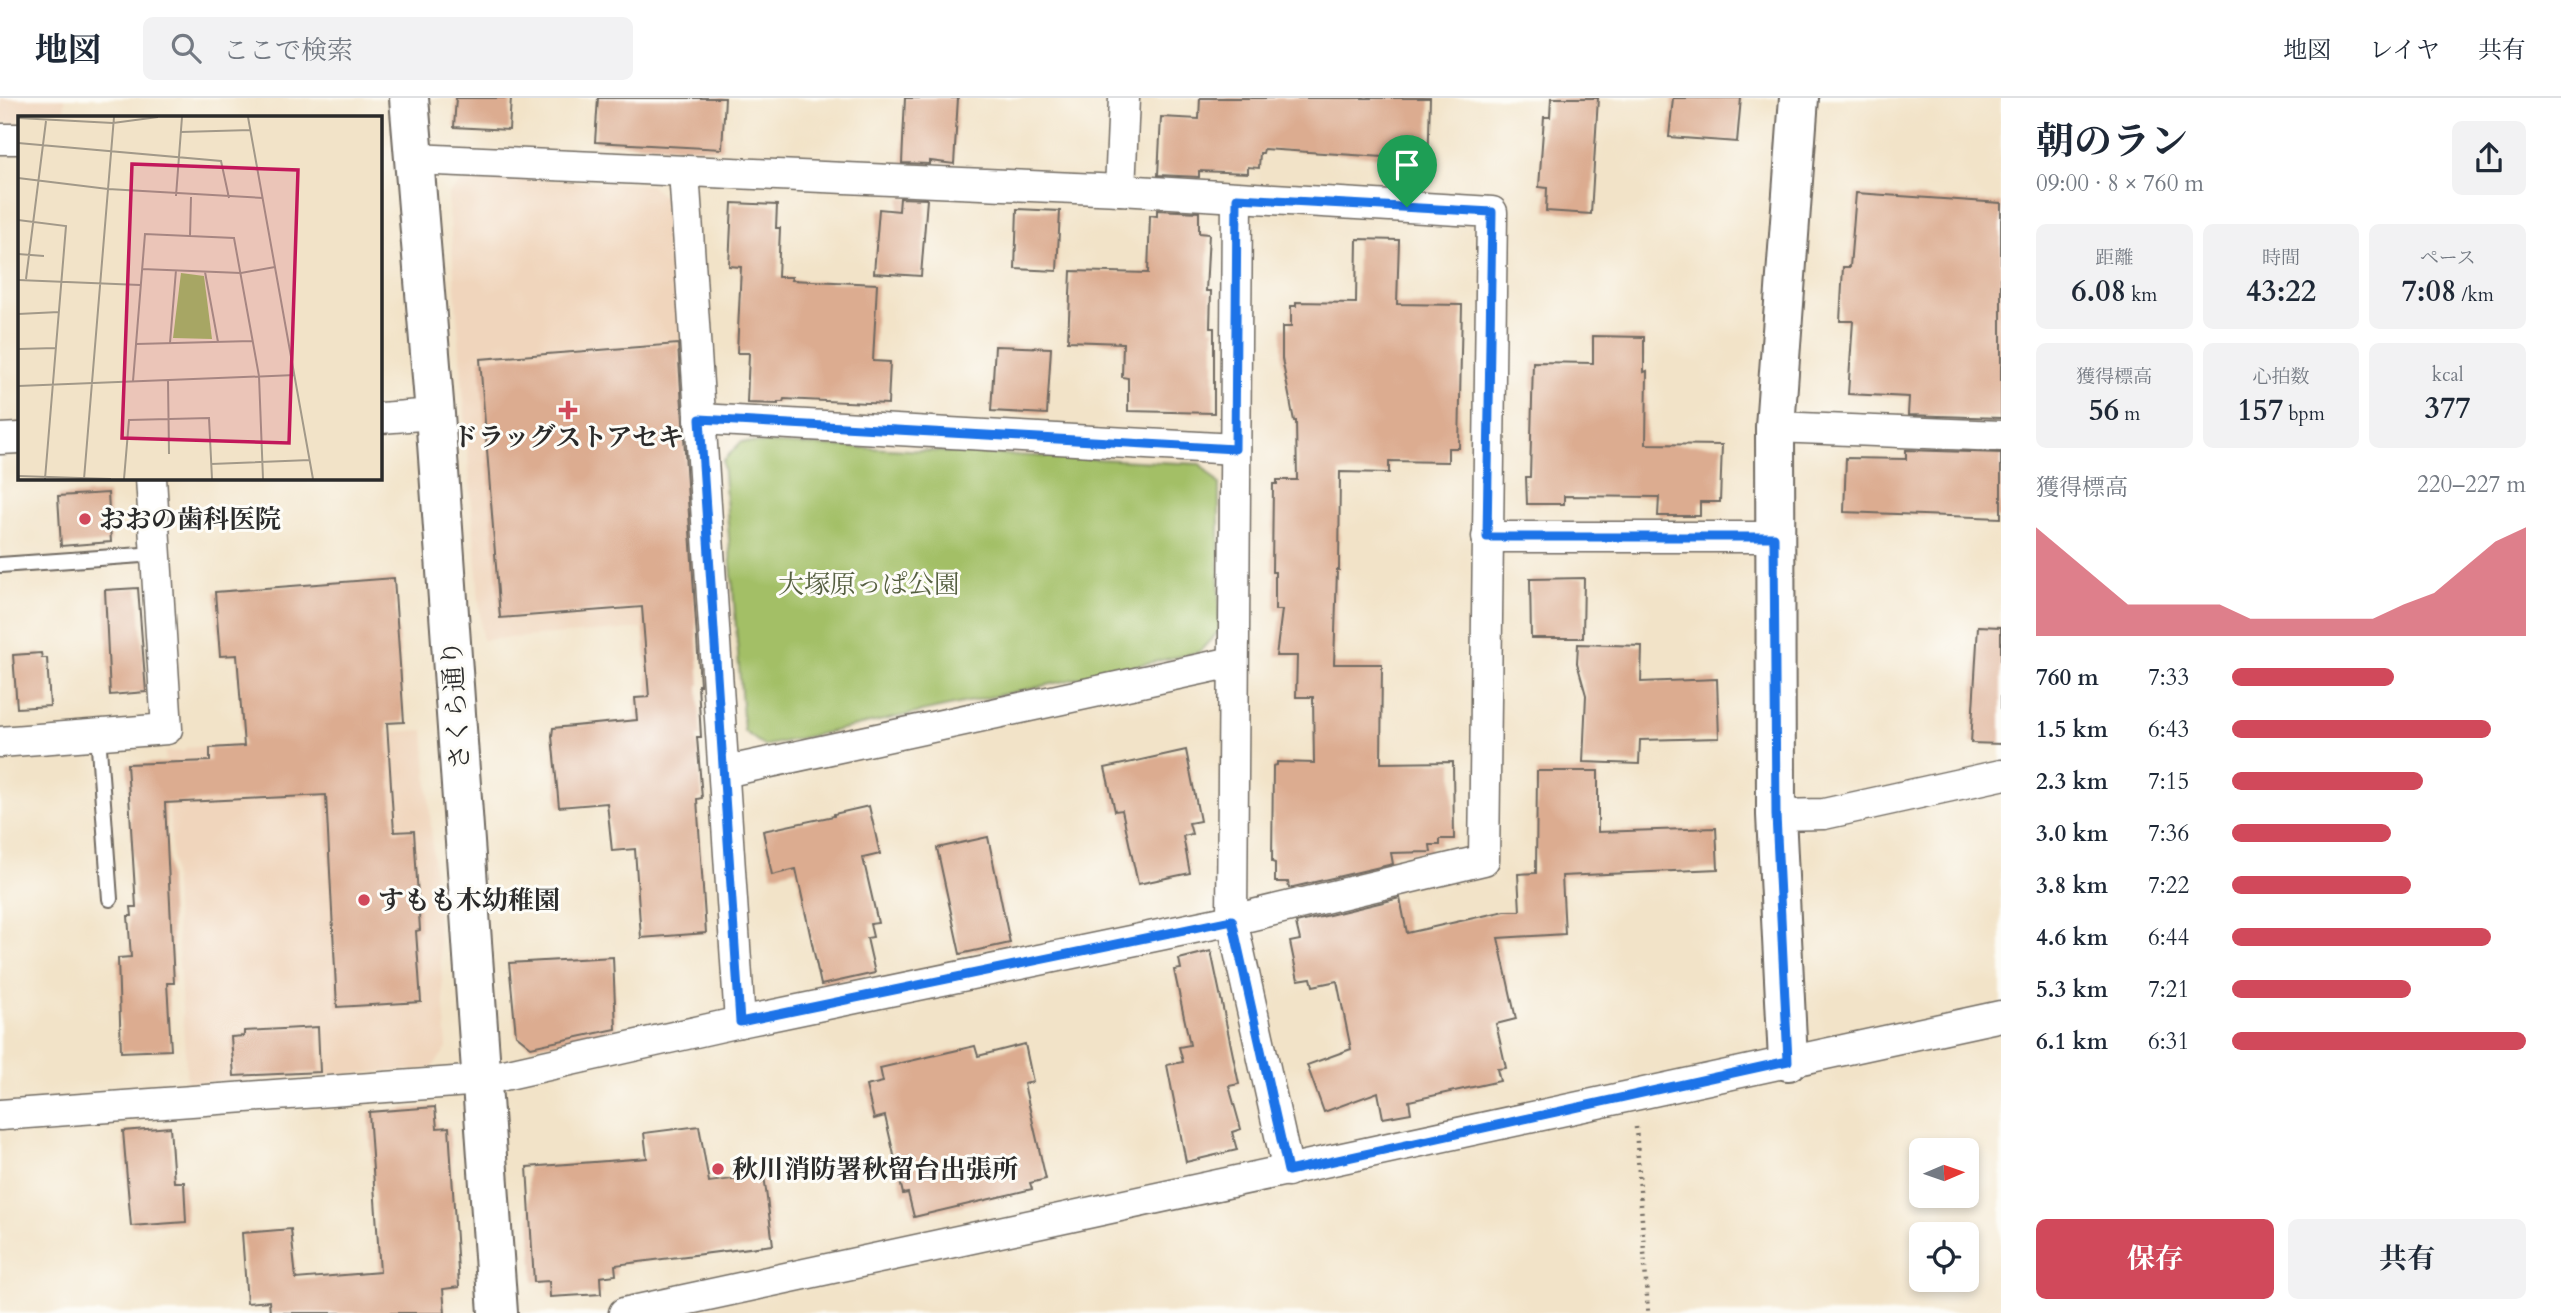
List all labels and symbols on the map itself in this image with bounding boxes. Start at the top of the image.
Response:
inset map [18,116,382,480]
pin [1377,135,1437,207]
marker: ドラッグストアセキ [560,402,576,418]
place label: ドラッグストアセキ [452,420,684,455]
place label: おおの歯科医院 [99,502,281,537]
marker: おおの歯科医院 [77,511,93,527]
park label: 大塚原っぱ公園 [778,567,960,602]
street label: さくら通り [434,639,478,771]
place label: すもも木幼稚園 [378,883,560,918]
marker: すもも木幼稚園 [356,892,372,908]
north arrow [1909,1138,1979,1208]
place label: 秋川消防署秋留台出張所 [732,1152,1018,1187]
marker: 秋川消防署秋留台出張所 [710,1161,726,1177]

